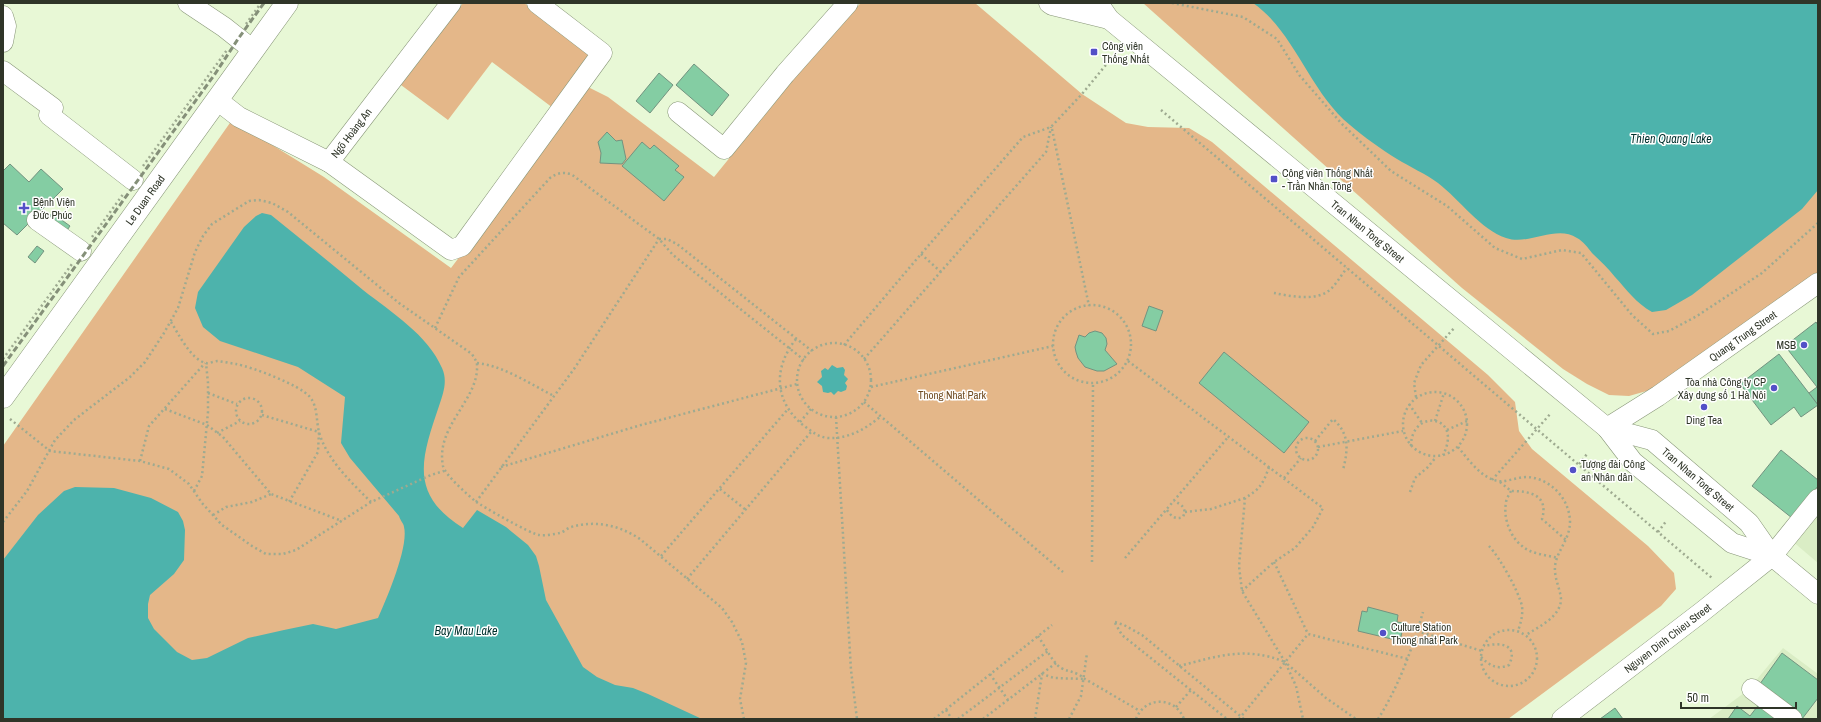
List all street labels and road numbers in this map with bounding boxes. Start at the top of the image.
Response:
street label: Ngõ Hoàng An [328,105,375,161]
street label: Le Duan Road [122,172,168,228]
street label: Tran Nhan Tong Street [1328,197,1408,266]
street label: Quang Trung Street [1706,307,1780,365]
street label: Tran Nhan Tong Street [1659,444,1737,515]
street label: Nguyen Dinh Chieu Street [1621,600,1714,676]

